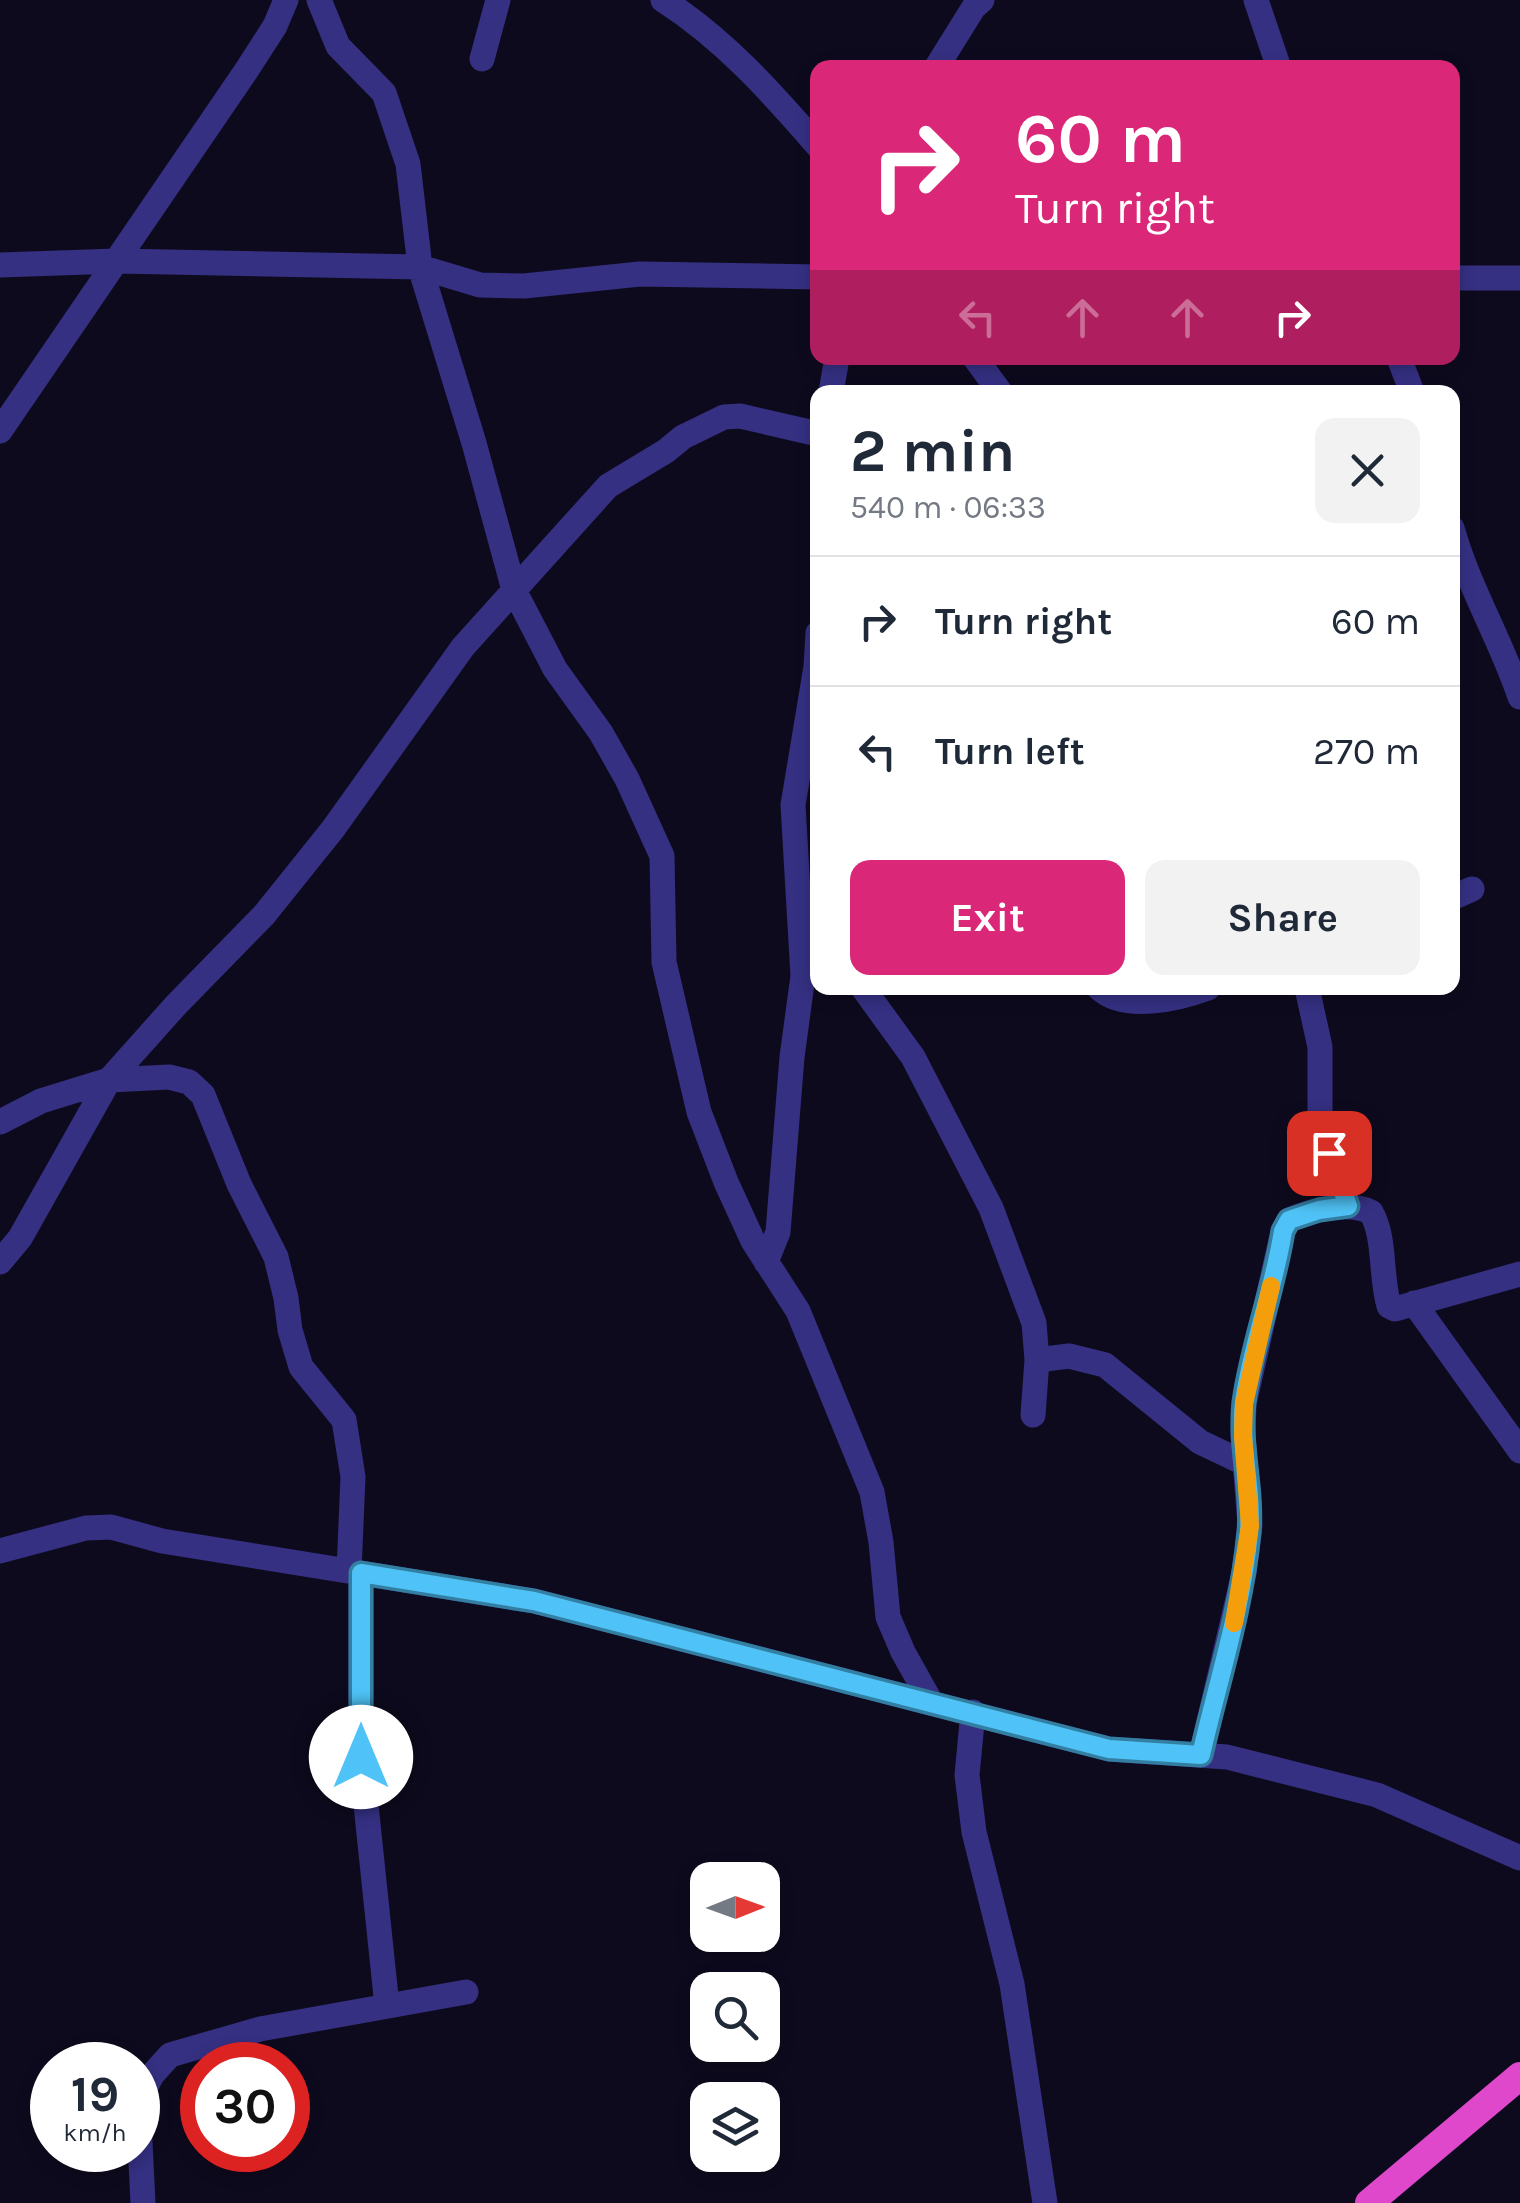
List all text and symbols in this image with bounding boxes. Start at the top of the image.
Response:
text: 60 m [1015,98,1186,180]
icon: right [850,100,980,230]
text: Turn right [1015,182,1215,234]
icon: left [950,290,1005,345]
icon: ahead [1055,290,1110,345]
icon: ahead [1160,290,1215,345]
icon: right [1265,290,1320,345]
text: 2 min [850,416,1015,486]
button: close [1315,418,1420,523]
text: 540 m · 06:33 [850,489,1046,526]
icon: right [850,594,905,649]
text: Turn right [935,599,1112,644]
text: 60 m [1331,599,1420,644]
icon: left [850,724,905,779]
text: Turn left [935,729,1085,774]
text: 270 m [1313,729,1420,774]
button: Exit [850,860,1125,975]
button: Share [1145,860,1420,975]
pin [1287,1111,1372,1196]
icon: arrive [1302,1126,1357,1181]
position arrow [309,1705,413,1809]
north arrow [690,1862,780,1952]
map controls [690,1862,780,2172]
button: search [690,1972,780,2062]
speed limit sign: 30 [180,2042,310,2172]
text: 19 [71,2065,119,2124]
button: layers [690,2082,780,2172]
text: km/h [63,2118,127,2147]

